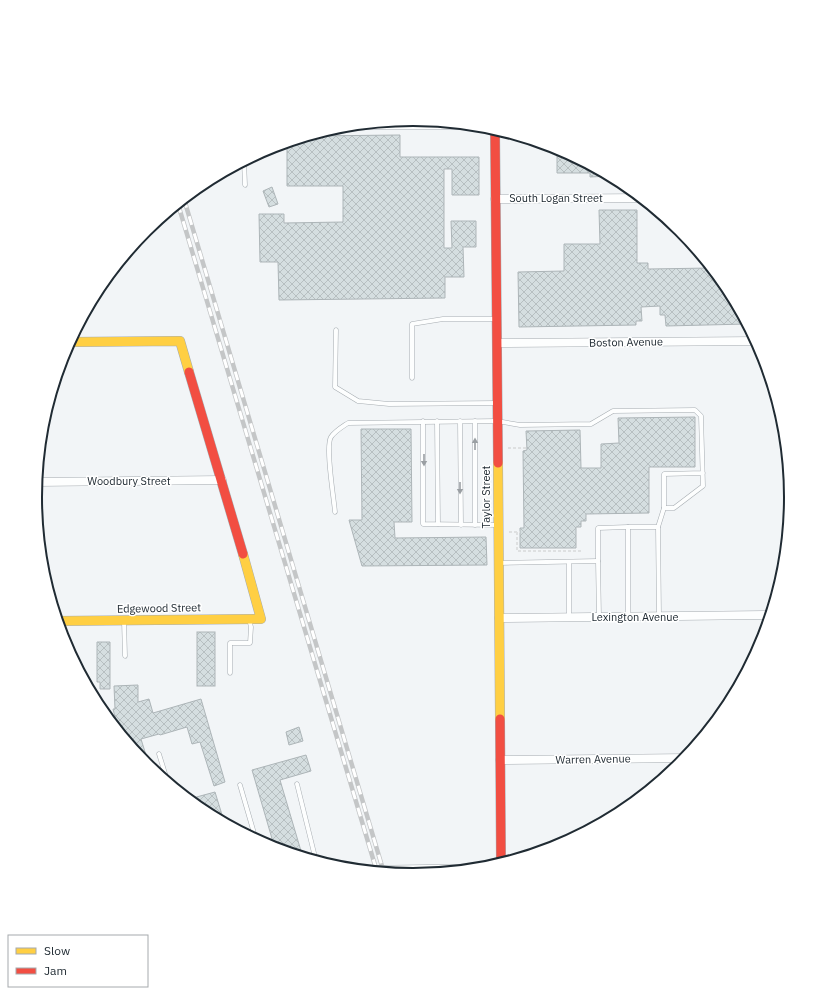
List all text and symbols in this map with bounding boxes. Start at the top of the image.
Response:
street label: South Logan Street [509,191,603,205]
street label: Boston Avenue [589,334,663,350]
one-way arrow [472,437,478,450]
one-way arrow [421,454,427,467]
street label: Taylor Street [479,465,493,528]
street label: Woodbury Street [87,474,171,488]
one-way arrow [457,482,463,495]
street label: Edgewood Street [117,600,201,616]
street label: Lexington Avenue [591,610,679,624]
street label: Warren Avenue [555,751,631,767]
legend [8,935,148,987]
text: Slow [44,943,70,958]
text: Jam [44,963,67,978]

